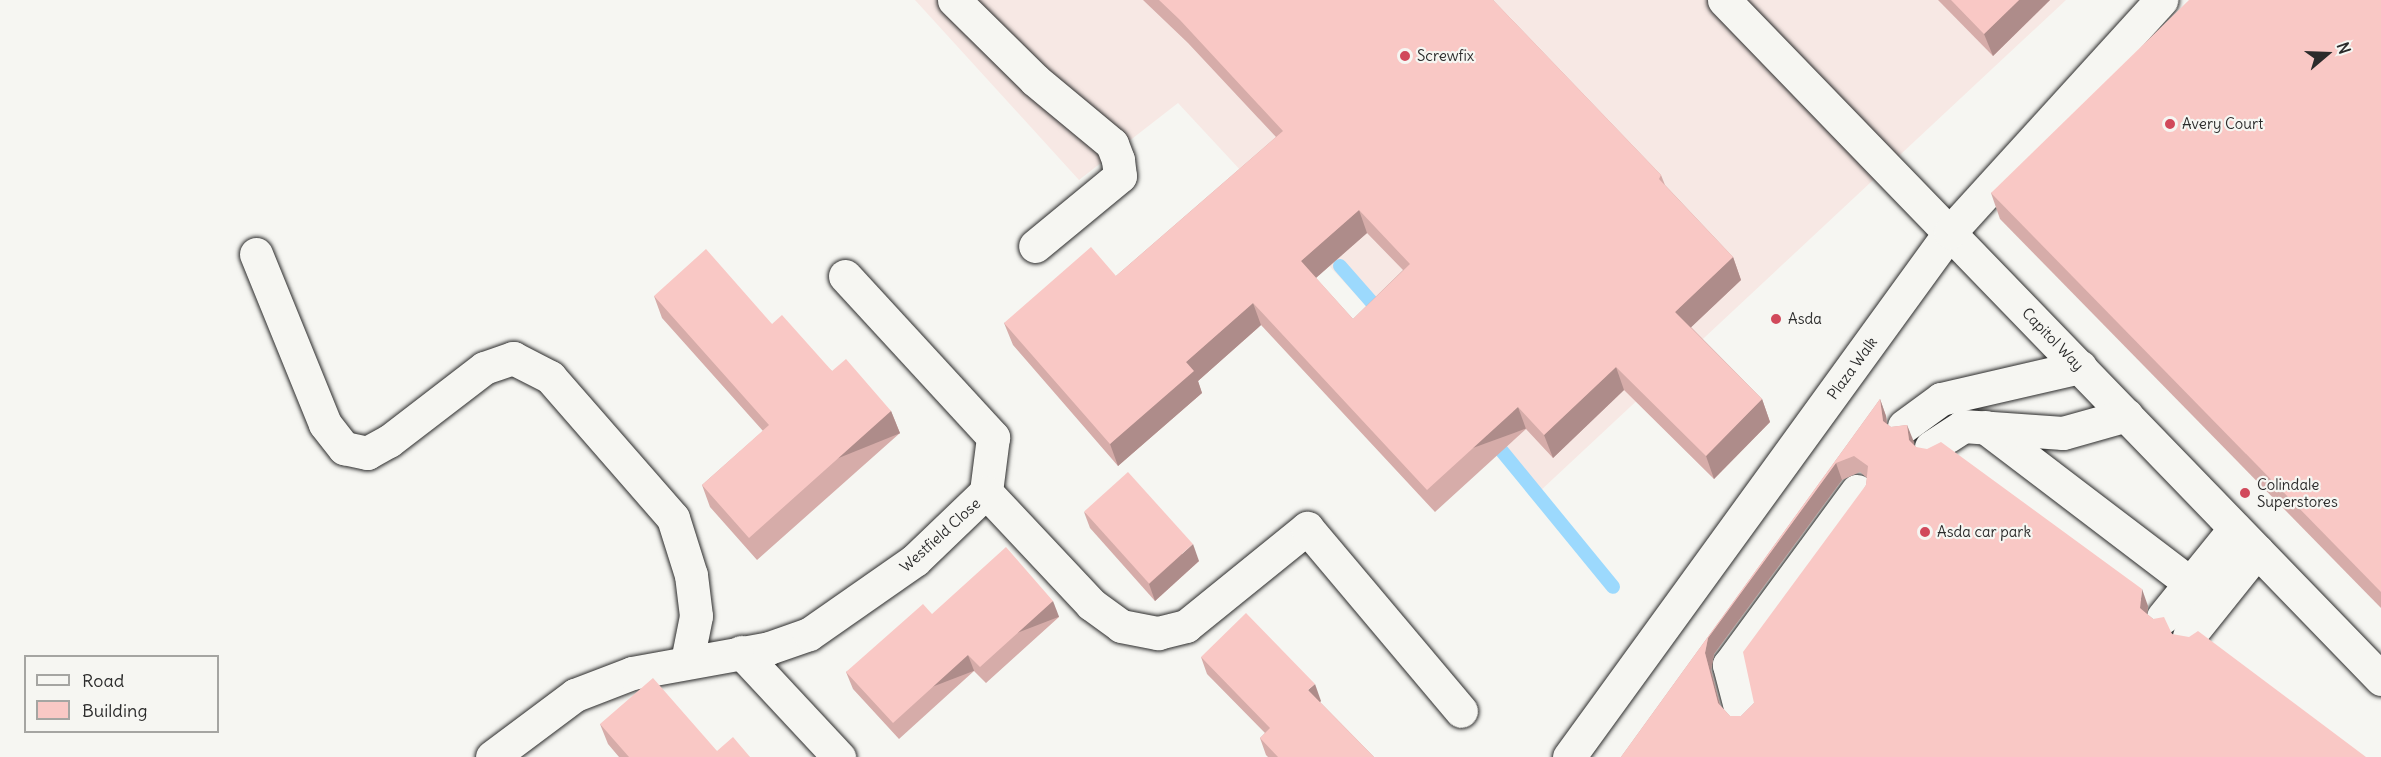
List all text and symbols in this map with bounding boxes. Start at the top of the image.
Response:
north arrow [2297,24,2357,84]
text: N [2333,40,2355,57]
place label: Screwfix [1417,47,1474,65]
marker: Screwfix [1398,49,1412,63]
place label: Avery Court [2182,115,2263,133]
marker: Avery Court [2163,117,2177,131]
street label: Capitol Way [2018,304,2088,374]
place label: Asda [1788,310,1822,328]
marker: Asda [1769,312,1783,326]
street label: Plaza Walk [1823,333,1881,403]
place label: Colindale Superstores [2257,475,2338,510]
marker: Colindale Superstores [2238,486,2252,500]
street label: Westfield Close [896,494,984,576]
place label: Asda car park [1937,523,2031,541]
marker: Asda car park [1918,525,1932,539]
legend [24,655,219,733]
text: Road [82,669,124,692]
text: Building [82,699,147,722]

